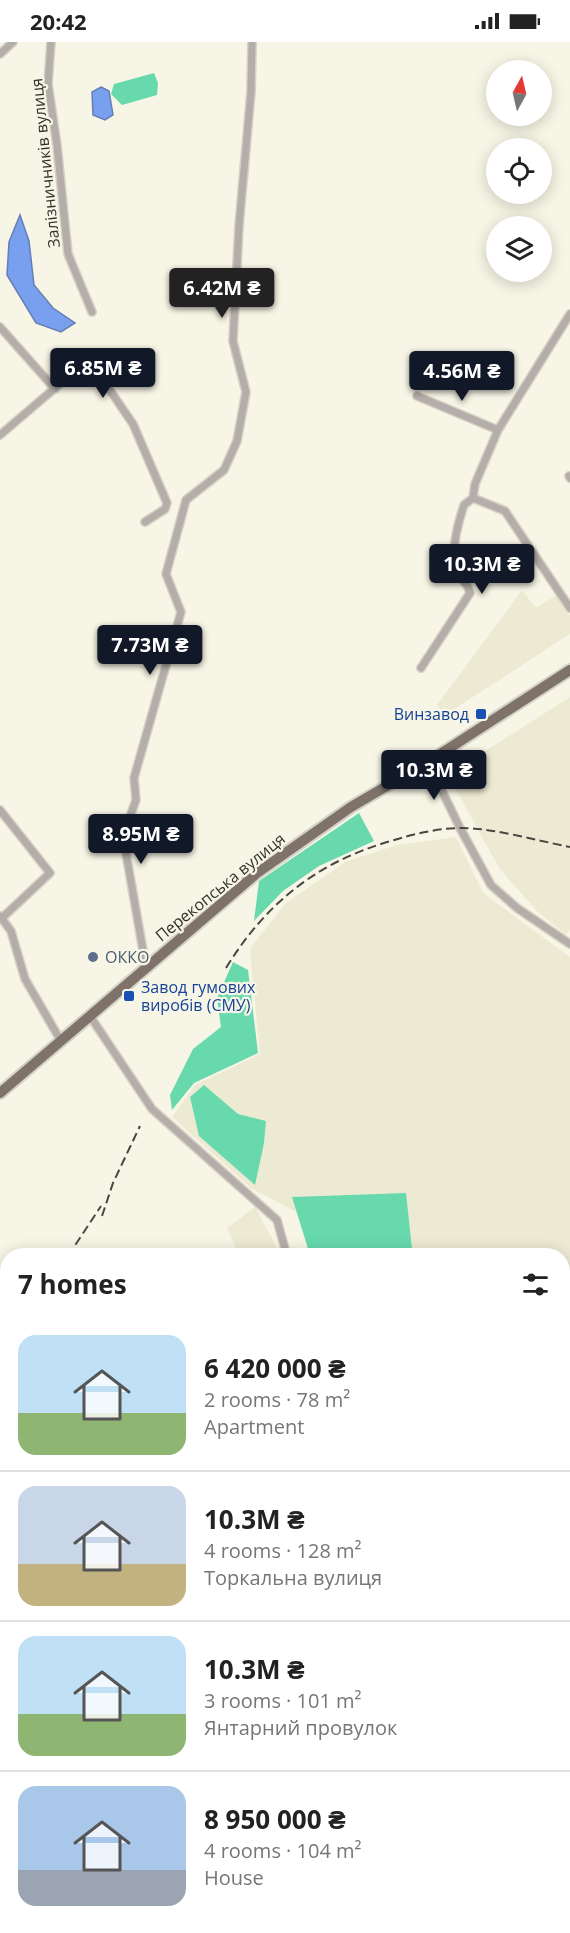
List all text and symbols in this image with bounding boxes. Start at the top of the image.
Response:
text: 20:42 [30,6,87,36]
north arrow [486,60,552,126]
map controls [486,60,552,282]
street label: Залізничників вулиця [25,77,65,249]
button: locate [486,138,552,204]
button: layers [486,216,552,282]
pin: 6.42M ₴ [167,268,277,319]
text: 6.42M ₴ [183,274,261,301]
pin: 6.85M ₴ [48,348,158,399]
pin: 4.56M ₴ [407,351,517,402]
text: 6.85M ₴ [64,354,142,381]
text: 4.56M ₴ [423,357,501,384]
pin: 10.3M ₴ [427,544,537,595]
text: 10.3M ₴ [443,550,521,577]
pin: 7.73M ₴ [95,625,205,676]
text: 7.73M ₴ [111,631,189,658]
place label: Винзавод [394,703,469,725]
marker: Винзавод [474,707,488,721]
pin: 10.3M ₴ [379,750,489,801]
text: 10.3M ₴ [395,756,473,783]
pin: 8.95M ₴ [86,814,196,865]
text: 8.95M ₴ [102,820,180,847]
street label: Перекопська вулиця [150,828,290,946]
place label: ОККО [105,946,149,968]
marker: ОККО [86,950,100,964]
place label: Завод гумових виробів (СМУ) [141,976,256,1016]
marker: Завод гумових виробів (СМУ) [122,989,136,1003]
text: 7 homes [18,1266,127,1302]
icon: filters [519,1268,552,1301]
text: 6 420 000 ₴ [204,1350,346,1386]
icon: home [66,1359,138,1431]
text: 2 rooms · 78 m² [204,1386,350,1413]
text: Apartment [204,1413,304,1440]
text: 10.3M ₴ [204,1501,305,1537]
icon: home [66,1510,138,1582]
text: 4 rooms · 128 m² [204,1537,362,1564]
text: Торкальна вулиця [204,1564,382,1591]
text: 10.3M ₴ [204,1651,305,1687]
icon: home [66,1660,138,1732]
text: 3 rooms · 101 m² [204,1687,362,1714]
text: Янтарний провулок [204,1714,397,1741]
text: 8 950 000 ₴ [204,1801,346,1837]
icon: home [66,1810,138,1882]
text: 4 rooms · 104 m² [204,1837,362,1864]
text: House [204,1864,264,1891]

